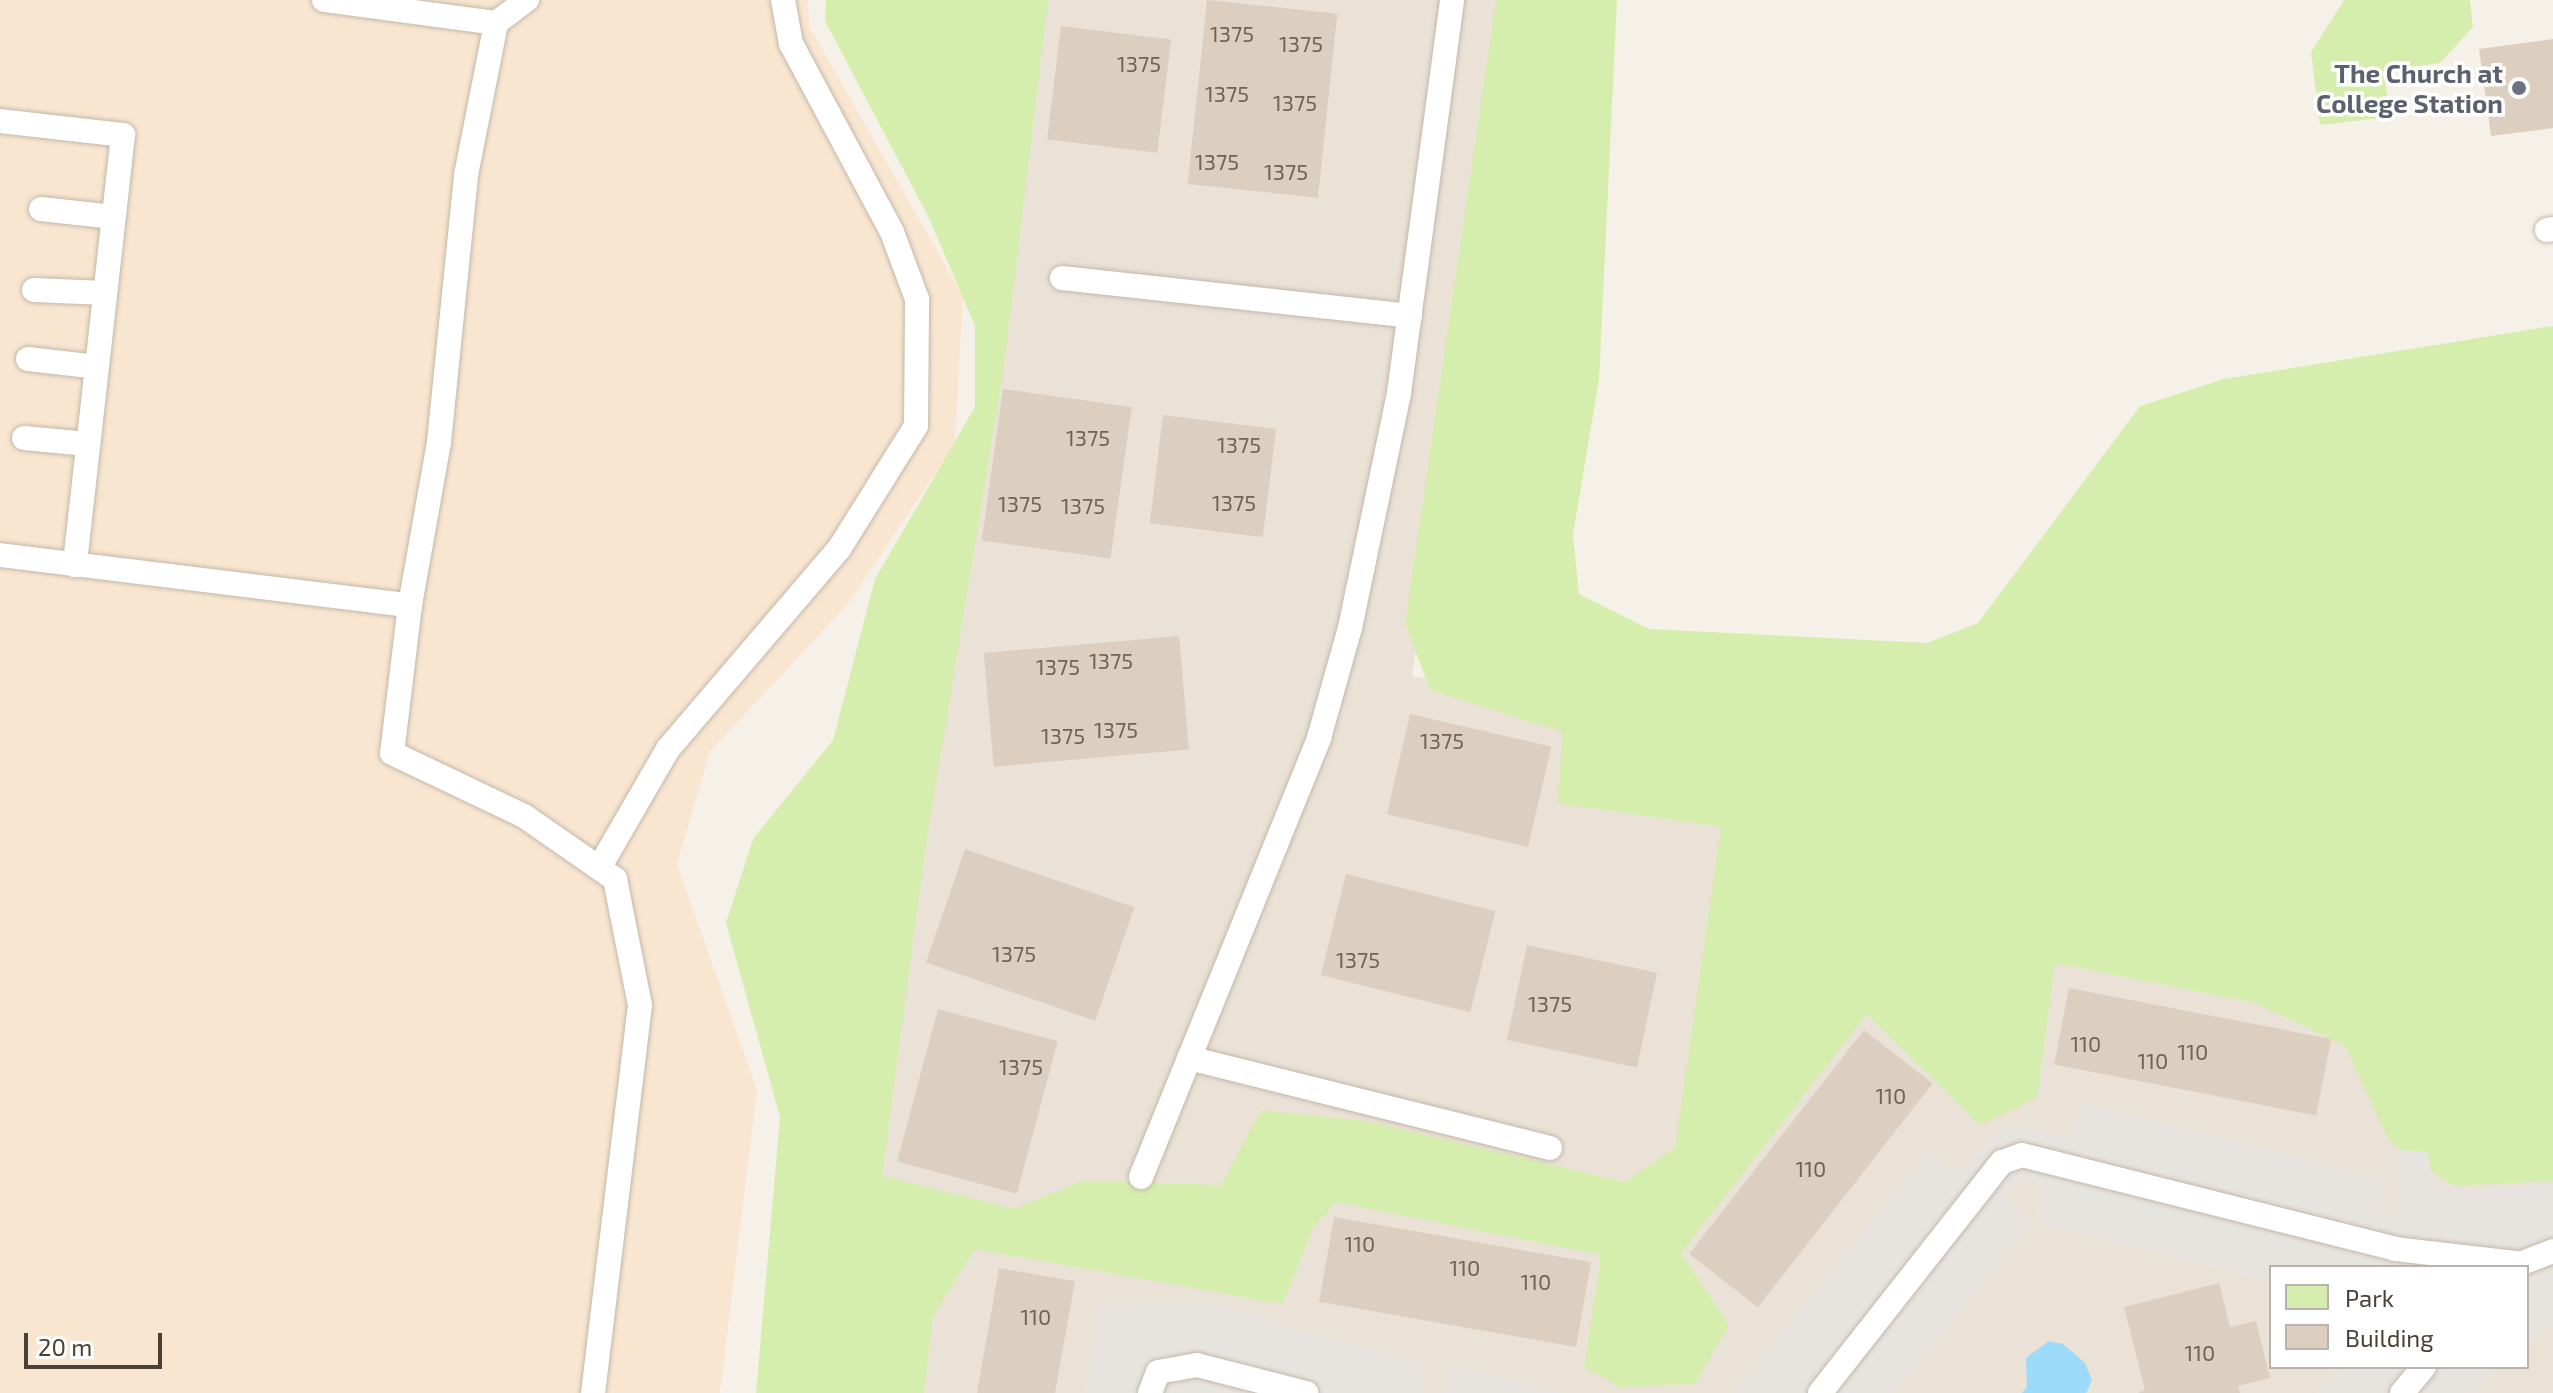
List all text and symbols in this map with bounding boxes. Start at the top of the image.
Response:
house number: 1375 [1210,21,1254,47]
house number: 1375 [1279,31,1323,57]
house number: 1375 [1117,51,1161,77]
place label: The Church at College Station [2316,57,2503,118]
marker: The Church at College Station [2510,79,2528,97]
house number: 1375 [1205,81,1249,107]
house number: 1375 [1273,90,1317,116]
house number: 1375 [1195,149,1239,175]
house number: 1375 [1264,159,1308,185]
house number: 1375 [1066,425,1110,451]
house number: 1375 [1217,432,1261,458]
house number: 1375 [1212,490,1256,516]
house number: 1375 [998,491,1042,517]
house number: 1375 [1061,493,1105,519]
house number: 1375 [1089,648,1133,674]
house number: 1375 [1036,654,1080,680]
house number: 1375 [1094,717,1138,743]
house number: 1375 [1041,723,1085,749]
house number: 1375 [1420,728,1464,754]
house number: 1375 [992,941,1036,967]
house number: 1375 [1336,947,1380,973]
house number: 1375 [1528,991,1572,1017]
house number: 110 [2071,1031,2101,1057]
house number: 110 [2178,1039,2208,1065]
house number: 110 [2138,1048,2168,1074]
house number: 1375 [999,1054,1043,1080]
house number: 110 [1876,1083,1906,1109]
house number: 110 [1796,1156,1826,1182]
house number: 110 [1345,1231,1375,1257]
house number: 110 [1450,1255,1480,1281]
legend [2269,1265,2529,1369]
house number: 110 [1521,1269,1551,1295]
text: Park [2345,1283,2394,1312]
house number: 110 [1021,1304,1051,1330]
scale bar [28,1317,166,1367]
text: Building [2345,1323,2434,1352]
text: 20 m [38,1332,92,1361]
house number: 110 [2185,1340,2215,1366]

